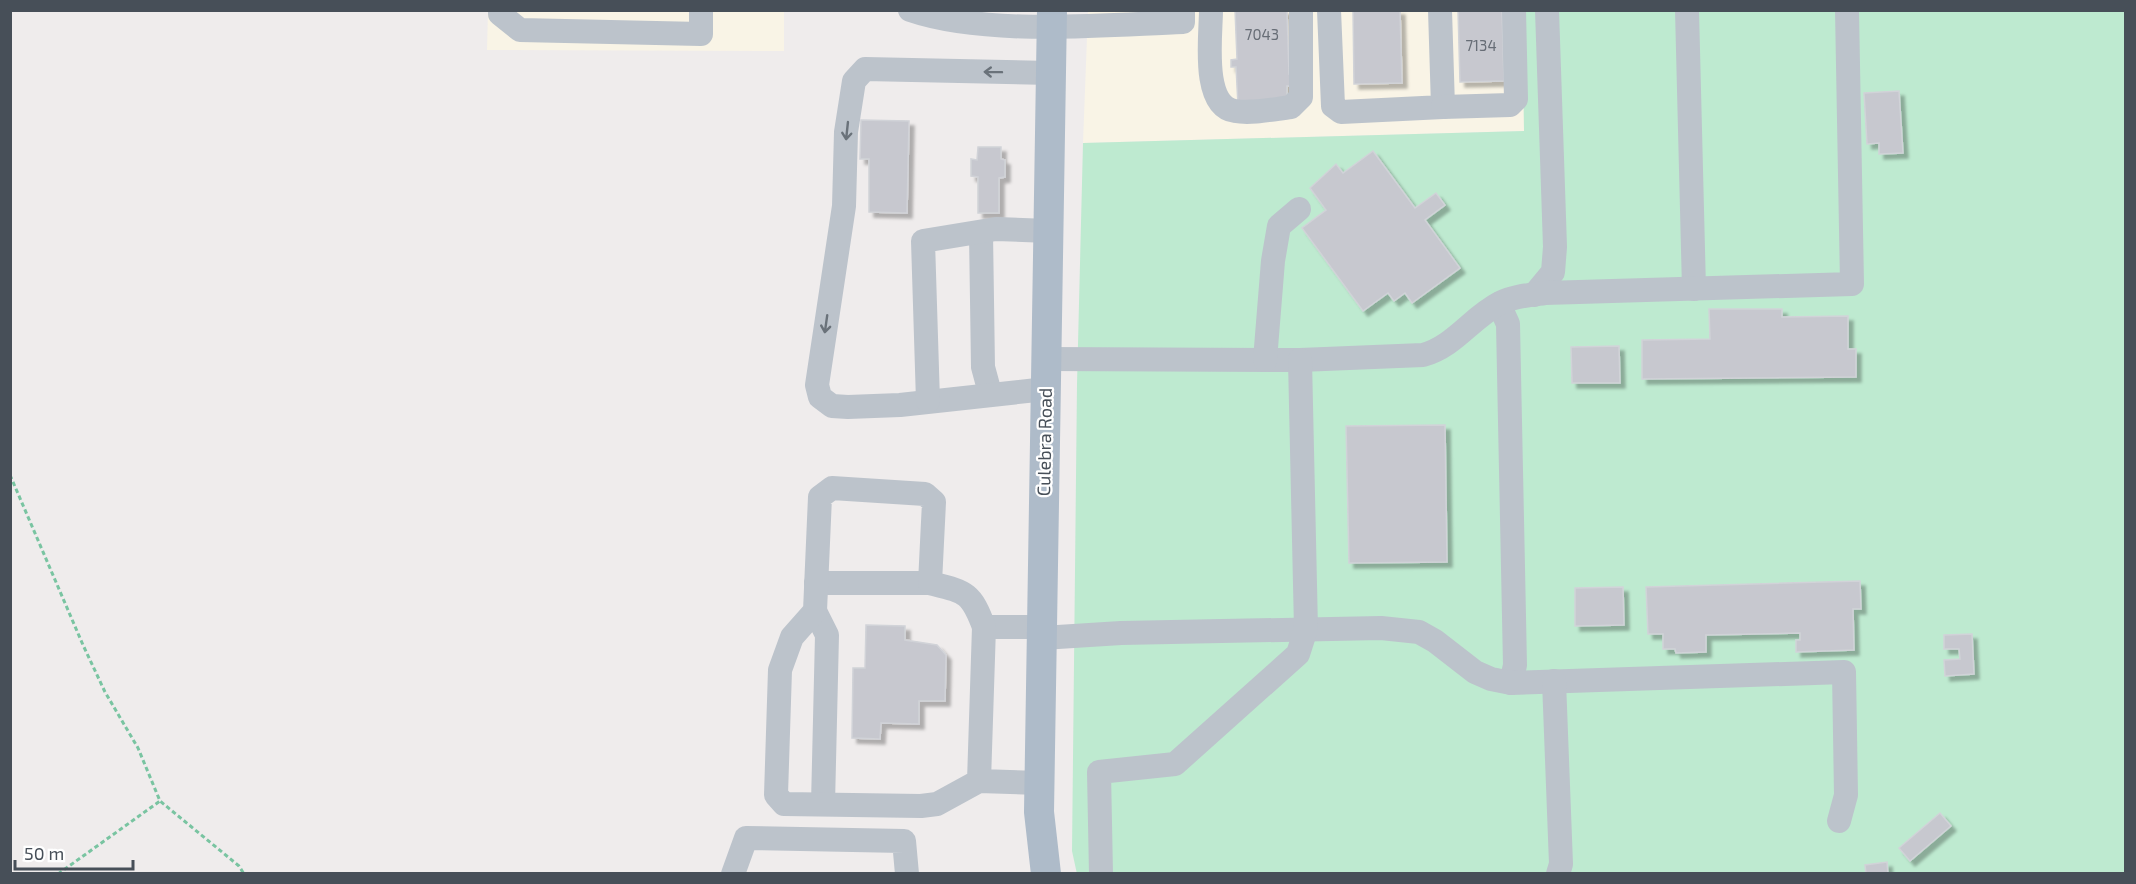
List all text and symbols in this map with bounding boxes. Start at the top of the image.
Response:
house number: 7043 [1245,25,1279,43]
house number: 7134 [1465,36,1497,54]
one-way arrow [983,66,1003,78]
one-way arrow [841,120,852,140]
one-way arrow [821,314,832,334]
street label: Culebra Road [1032,388,1056,496]
scale bar [15,833,134,871]
text: 50 m [24,842,64,864]

